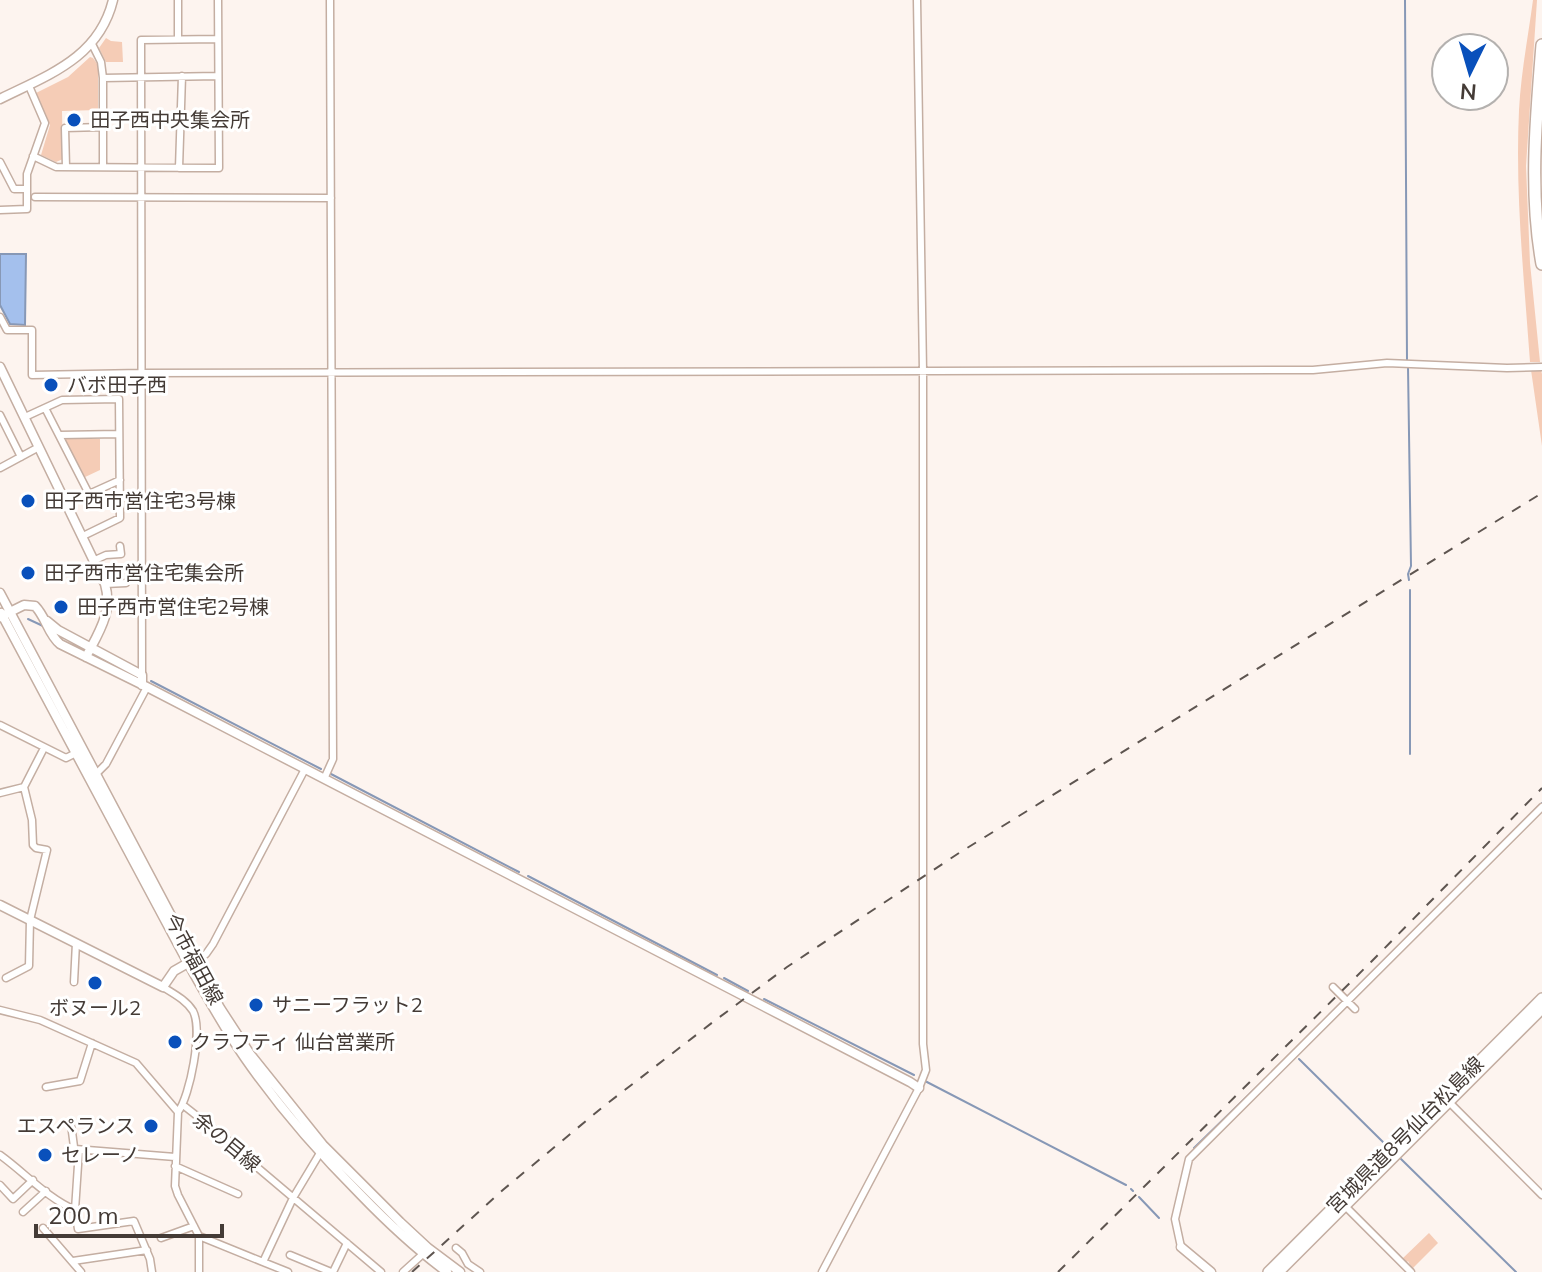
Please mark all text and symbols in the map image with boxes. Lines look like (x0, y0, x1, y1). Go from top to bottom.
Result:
north arrow (1430, 32, 1510, 112)
text: N (1459, 77, 1478, 107)
place label: 田子西中央集会所 (90, 107, 250, 132)
marker: 田子西中央集会所 (65, 111, 83, 129)
place label: バボ田子西 (67, 372, 167, 397)
marker: バボ田子西 (42, 376, 60, 394)
place label: 田子西市営住宅3号棟 (44, 488, 236, 513)
marker: 田子西市営住宅3号棟 (19, 492, 37, 510)
place label: 田子西市営住宅集会所 (44, 560, 244, 585)
marker: 田子西市営住宅集会所 (19, 564, 37, 582)
place label: 田子西市営住宅2号棟 (77, 594, 269, 619)
marker: 田子西市営住宅2号棟 (52, 598, 70, 616)
street label: 今市福田線 (160, 909, 229, 1009)
marker: ボヌール2 (86, 974, 104, 992)
place label: サニーフラット2 (272, 992, 423, 1017)
place label: ボヌール2 (49, 995, 141, 1020)
marker: サニーフラット2 (247, 996, 265, 1014)
place label: クラフティ 仙台営業所 (191, 1029, 395, 1054)
marker: クラフティ 仙台営業所 (166, 1033, 184, 1051)
street label: 宮城県道8号仙台松島線 (1321, 1051, 1488, 1218)
street label: 余の目線 (189, 1106, 266, 1177)
place label: エスペランス (17, 1113, 135, 1138)
marker: エスペランス (142, 1117, 160, 1135)
place label: セレーノ (61, 1142, 140, 1167)
marker: セレーノ (36, 1146, 54, 1164)
scale bar (36, 1188, 222, 1238)
text: 200 m (48, 1200, 119, 1230)

